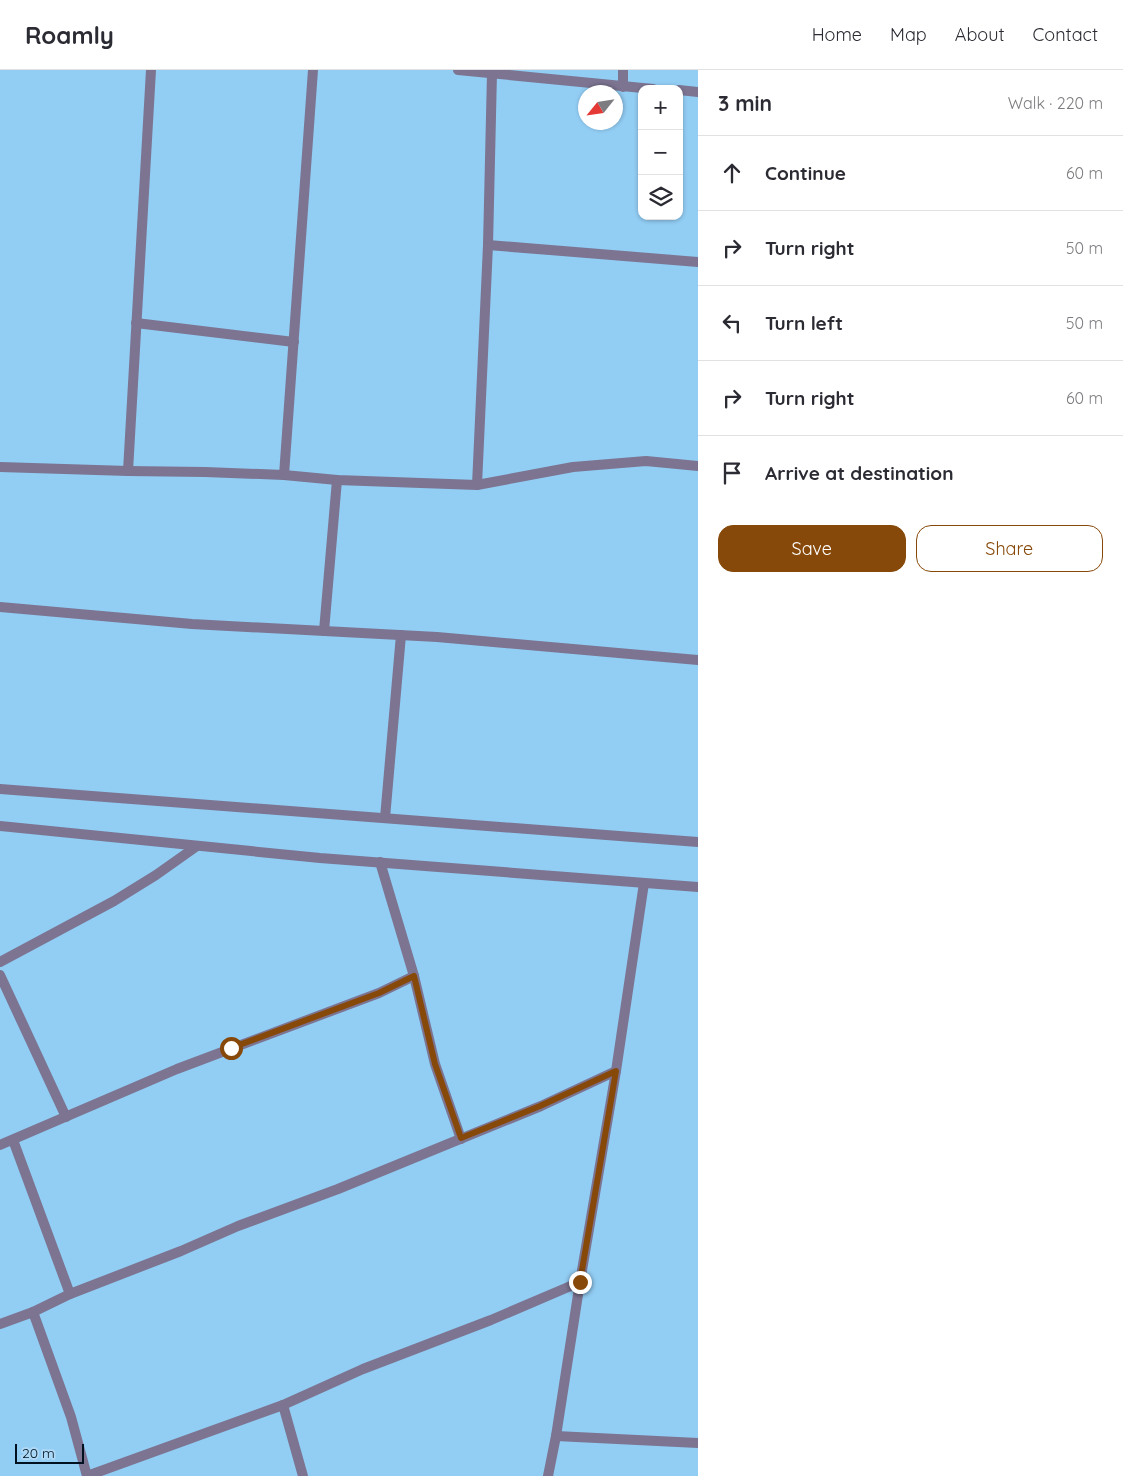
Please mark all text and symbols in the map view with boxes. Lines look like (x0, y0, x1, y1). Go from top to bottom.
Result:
text: Roamly (25, 20, 114, 50)
text: Home (812, 23, 862, 46)
text: Map (890, 23, 927, 46)
text: About (955, 23, 1005, 46)
text: Contact (1033, 23, 1098, 46)
north arrow (578, 85, 623, 130)
map controls (638, 85, 683, 220)
button: + (638, 85, 683, 130)
text: 3 min (718, 90, 772, 116)
text: Walk · 220 m (1008, 93, 1103, 113)
button: − (638, 130, 683, 175)
icon: ahead (718, 159, 746, 187)
text: Continue (765, 161, 846, 185)
text: 60 m (1066, 163, 1103, 183)
button: layers (638, 175, 683, 220)
icon: right (718, 234, 746, 262)
text: Turn right (765, 236, 854, 260)
text: 50 m (1066, 238, 1103, 258)
icon: left (718, 309, 746, 337)
text: Turn left (765, 311, 843, 335)
text: 50 m (1066, 313, 1103, 333)
icon: right (718, 384, 746, 412)
text: Turn right (765, 386, 854, 410)
text: 60 m (1066, 388, 1103, 408)
icon: arrive (718, 459, 746, 487)
text: Arrive at destination (765, 461, 954, 485)
button: Save (718, 525, 906, 572)
button: Share (916, 525, 1103, 572)
route start (220, 1037, 243, 1060)
route end (569, 1271, 592, 1294)
scale bar (15, 1441, 84, 1464)
text: 20 m (22, 1444, 55, 1462)

